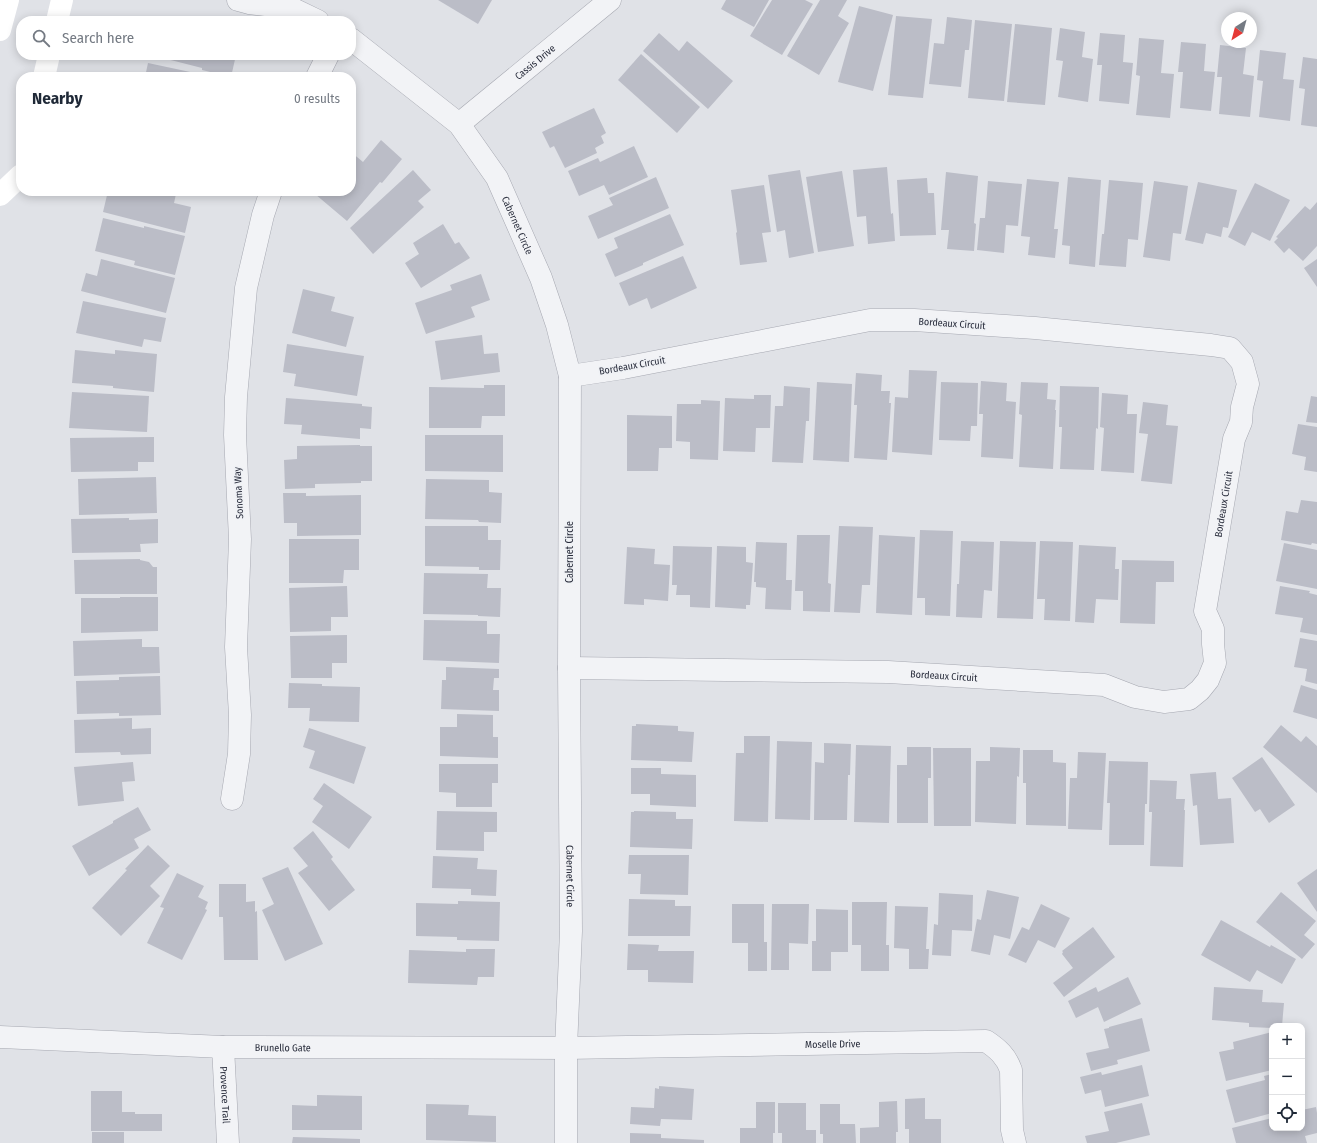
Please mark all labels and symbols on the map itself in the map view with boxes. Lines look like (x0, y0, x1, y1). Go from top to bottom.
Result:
north arrow (1221, 12, 1257, 48)
street label: Cassis Drive (513, 42, 558, 83)
street label: Cabernet Circle (499, 195, 535, 257)
street label: Bordeaux Circuit (918, 316, 987, 332)
street label: Bordeaux Circuit (598, 354, 667, 378)
street label: Sonoma Way (232, 466, 246, 519)
street label: Bordeaux Circuit (1213, 469, 1236, 538)
street label: Cabernet Circle (564, 521, 576, 583)
street label: Bordeaux Circuit (910, 668, 978, 684)
street label: Cabernet Circle (563, 845, 576, 907)
street label: Moselle Drive (805, 1038, 861, 1051)
street label: Brunello Gate (255, 1042, 311, 1054)
street label: Provence Trail (217, 1066, 232, 1124)

